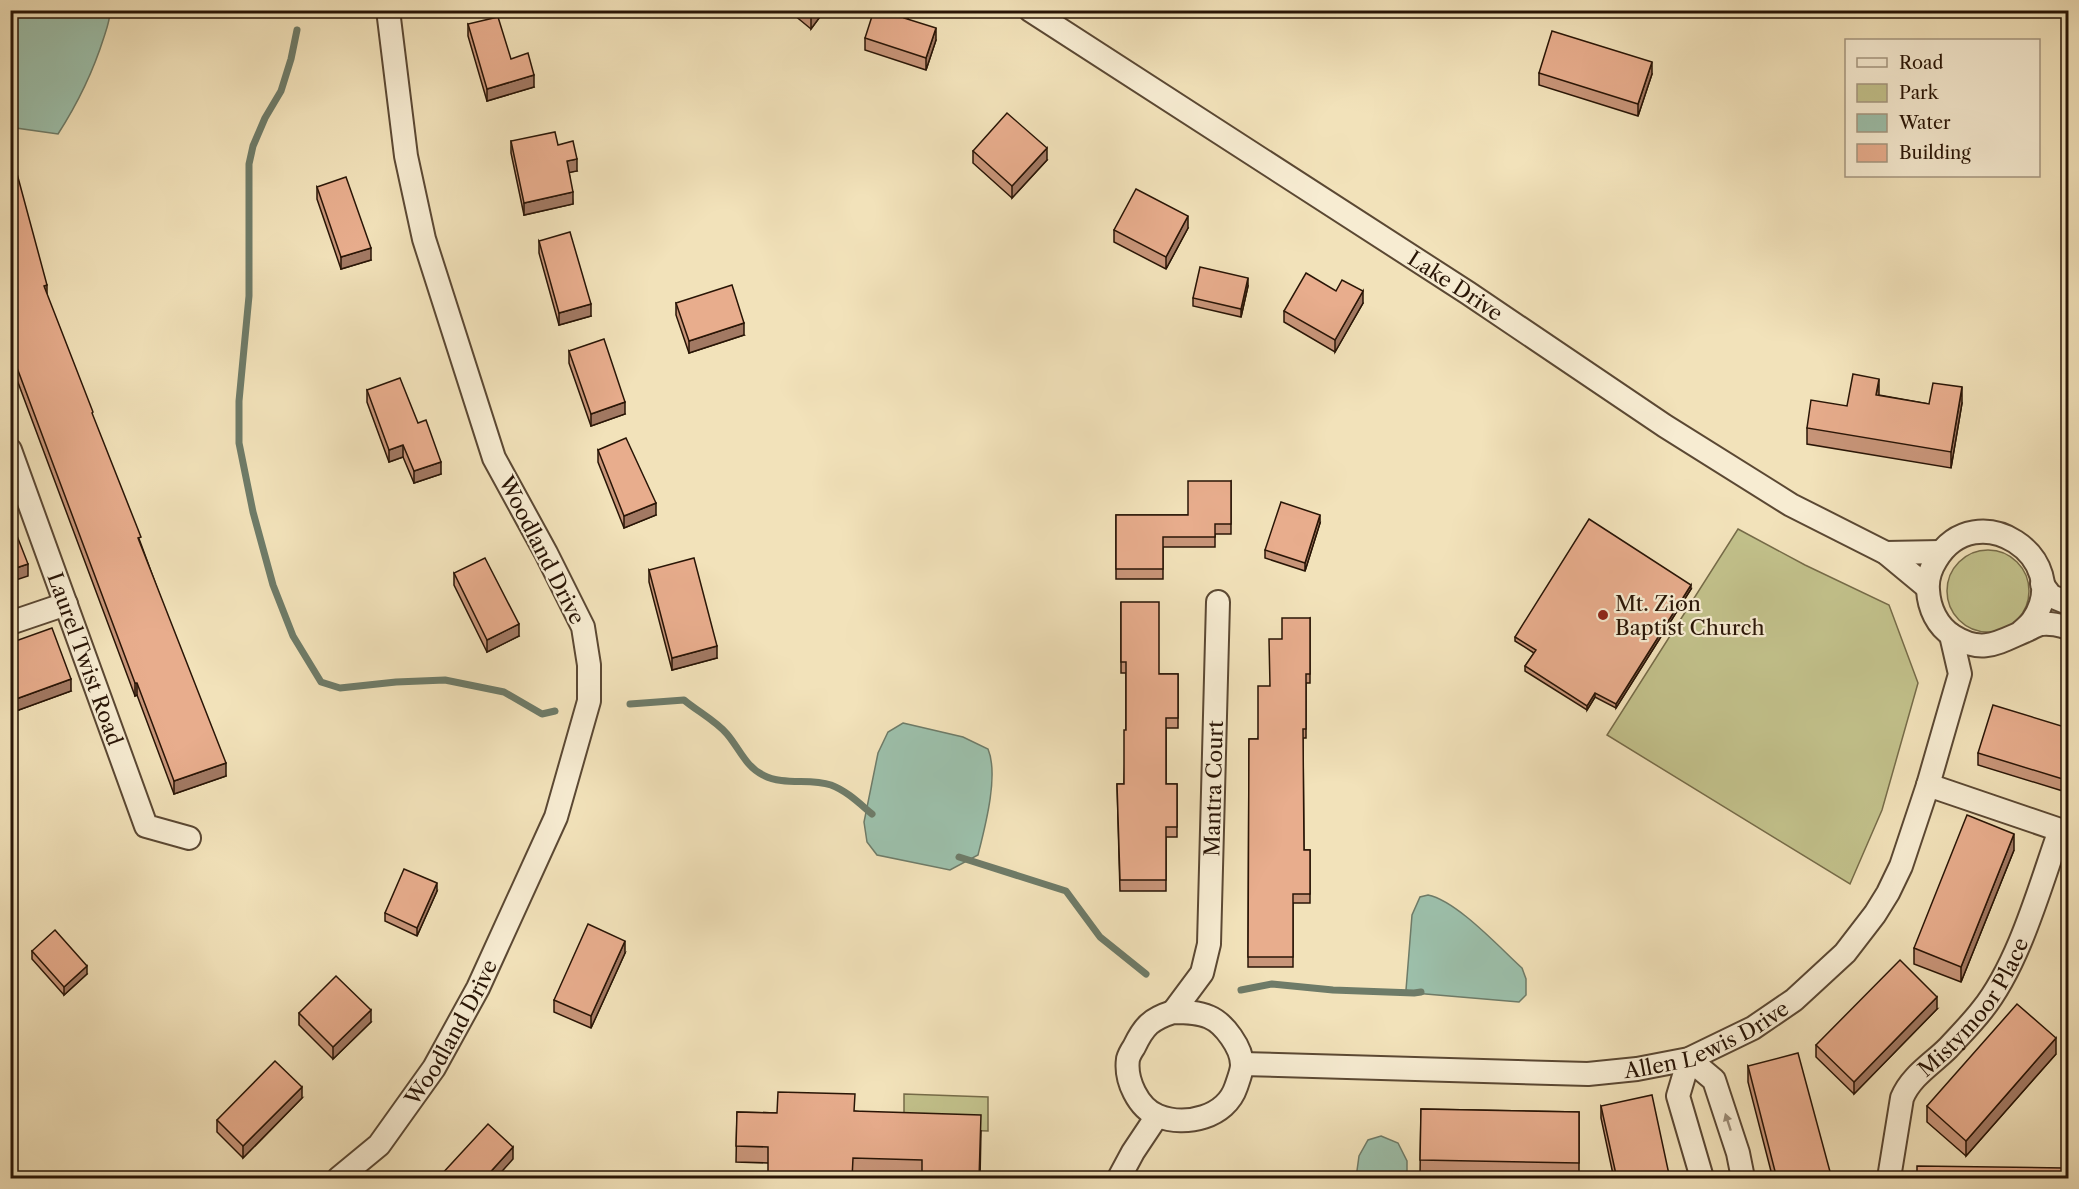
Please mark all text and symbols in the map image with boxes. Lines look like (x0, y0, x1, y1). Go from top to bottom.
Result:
legend (1845, 39, 2040, 177)
text: Road (1899, 52, 1944, 74)
text: Park (1899, 82, 1940, 104)
text: Water (1898, 112, 1951, 134)
text: Building (1899, 142, 1971, 164)
street label: Lake Drive (1404, 245, 1508, 326)
street label: Woodland Drive (493, 471, 590, 628)
street label: Laurel Twist Road (43, 569, 128, 749)
place label: Mt. Zion Baptist Church (1615, 591, 1765, 640)
marker: Mt. Zion Baptist Church (1596, 608, 1610, 622)
street label: Mantra Court (1199, 720, 1227, 857)
street label: Mistymoor Place (1913, 934, 2033, 1081)
street label: Woodland Drive (399, 956, 502, 1110)
street label: Allen Lewis Drive (1622, 995, 1793, 1083)
one-way arrow (1723, 1113, 1732, 1131)

